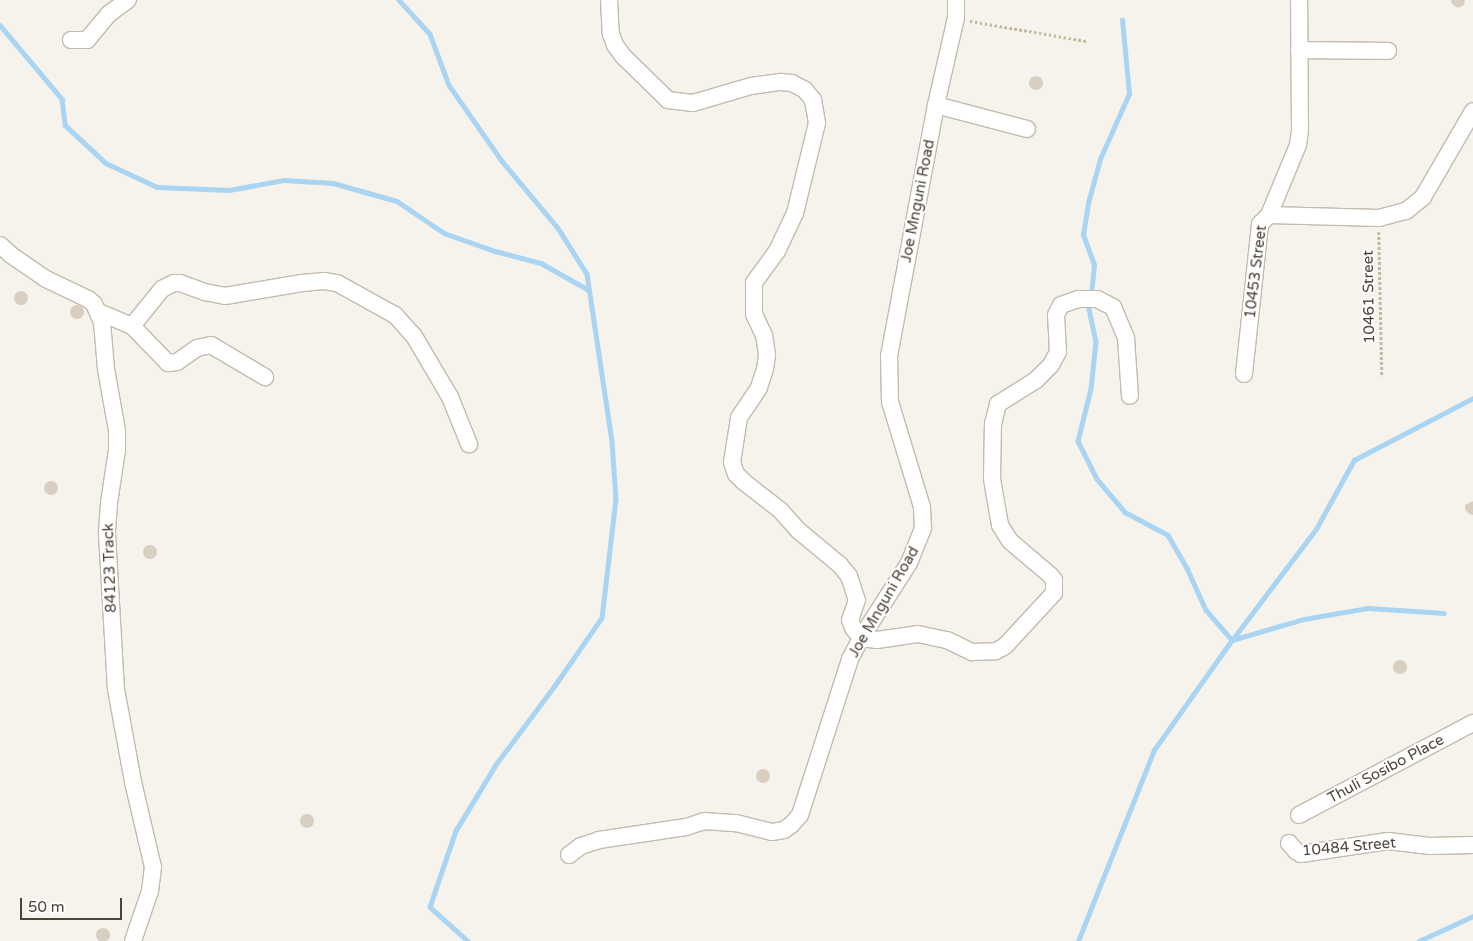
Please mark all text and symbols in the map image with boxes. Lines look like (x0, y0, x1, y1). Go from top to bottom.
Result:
street label: Joe Mnguni Road (897, 138, 939, 264)
street label: 10453 Street (1241, 224, 1271, 320)
street label: 10461 Street (1359, 250, 1379, 344)
street label: 84123 Track (99, 523, 121, 613)
street label: Joe Mnguni Road (845, 543, 923, 661)
street label: Thuli Sosibo Place (1325, 731, 1447, 807)
street label: 10484 Street (1301, 834, 1397, 860)
scale bar (22, 888, 125, 920)
text: 50 m (28, 898, 65, 916)

